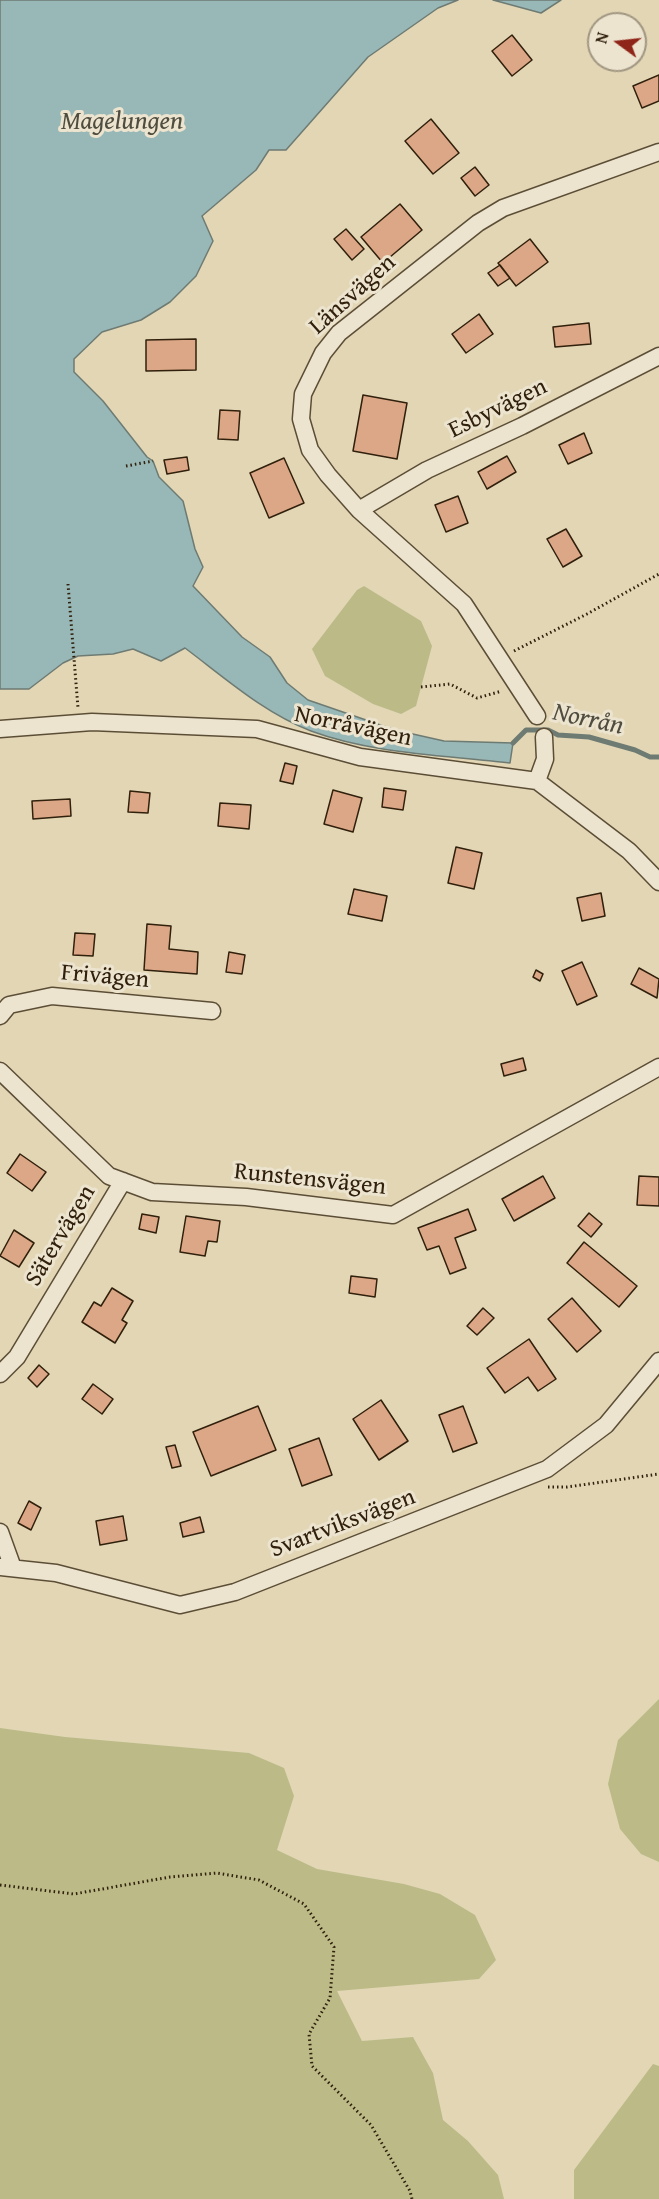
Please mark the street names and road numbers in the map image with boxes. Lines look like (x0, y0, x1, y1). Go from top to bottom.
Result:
street label: Länsvägen (304, 249, 402, 341)
street label: Esbyvägen (444, 373, 552, 445)
street label: Norråvägen (292, 701, 414, 753)
street label: Frivägen (60, 959, 150, 995)
street label: Runstensvägen (233, 1158, 387, 1202)
street label: Sätervägen (20, 1180, 102, 1292)
street label: Svartviksvägen (266, 1483, 420, 1565)

